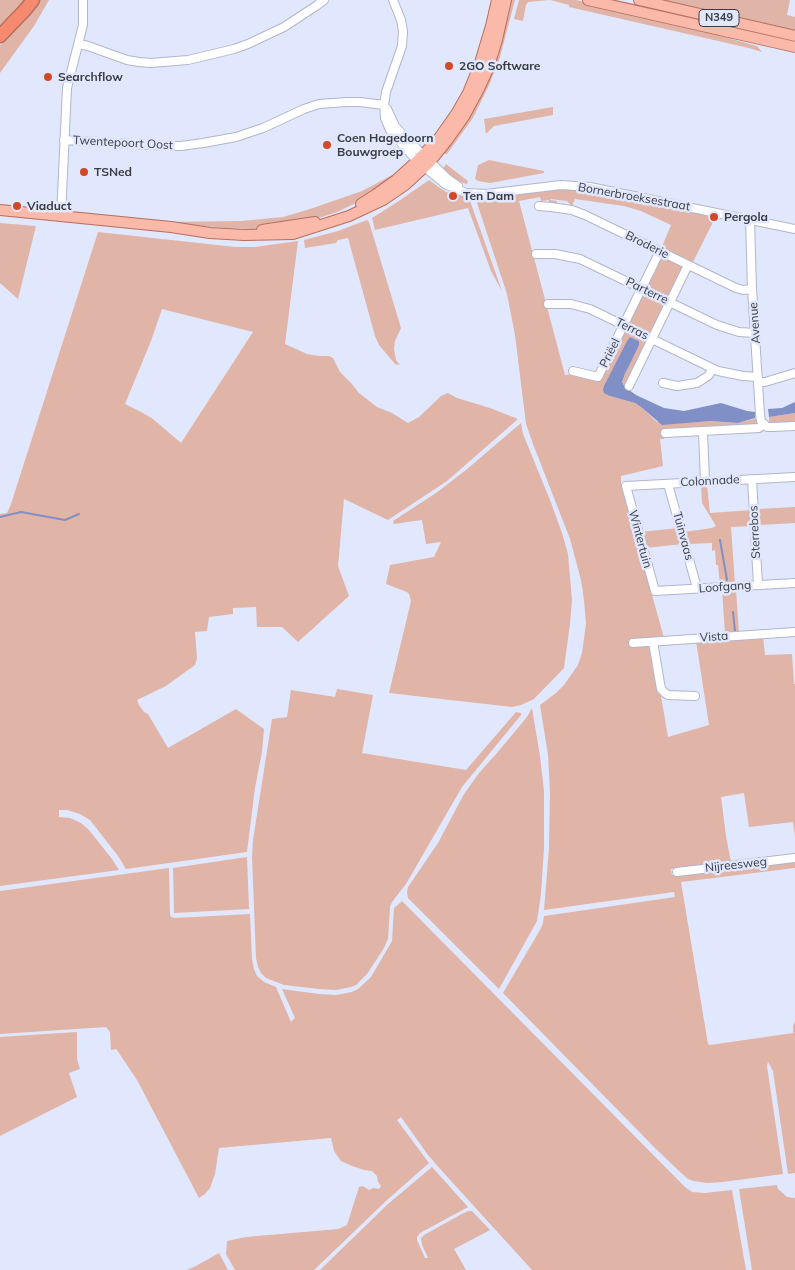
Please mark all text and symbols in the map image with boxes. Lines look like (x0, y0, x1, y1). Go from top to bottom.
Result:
road number: N349 (699, 10, 739, 27)
place label: 2GO Software (459, 59, 540, 73)
marker: 2GO Software (443, 60, 455, 72)
place label: Searchflow (58, 70, 123, 84)
marker: Searchflow (42, 71, 54, 83)
place label: Coen Hagedoorn Bouwgroep (337, 131, 433, 159)
street label: Twentepoort Oost (73, 133, 173, 153)
marker: Coen Hagedoorn Bouwgroep (321, 139, 333, 151)
place label: TSNed (94, 165, 132, 179)
marker: TSNed (78, 166, 90, 178)
street label: Bornerbroeksestraat (577, 180, 691, 214)
place label: Ten Dam (463, 189, 514, 203)
marker: Ten Dam (447, 190, 459, 202)
place label: Viaduct (27, 199, 71, 213)
marker: Viaduct (11, 200, 23, 212)
place label: Pergola (724, 210, 768, 224)
marker: Pergola (708, 211, 720, 223)
street label: Broderie (623, 228, 671, 262)
street label: Parterre (624, 275, 670, 307)
street label: Avenue (746, 302, 764, 344)
street label: Terras (613, 315, 651, 343)
street label: Priëel (597, 336, 623, 370)
street label: Colonnade (680, 472, 740, 490)
street label: Sterrebos (746, 505, 764, 559)
street label: Wintertuin (625, 508, 655, 570)
street label: Tuinvaas (670, 510, 696, 562)
street label: Loofgang (698, 578, 752, 596)
street label: Vista (699, 629, 729, 645)
street label: Nijreesweg (704, 855, 768, 875)

